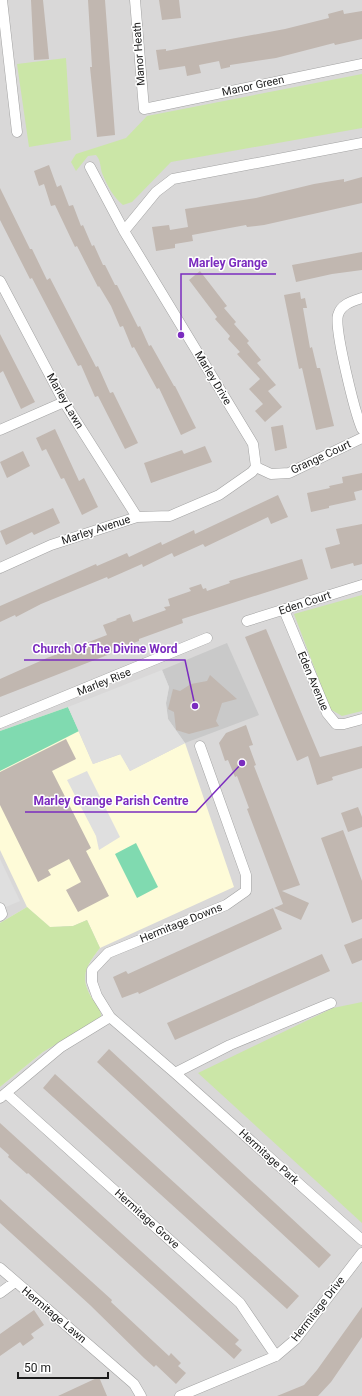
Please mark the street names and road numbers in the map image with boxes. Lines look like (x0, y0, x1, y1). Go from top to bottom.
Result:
street label: Manor Heath (130, 22, 148, 86)
street label: Manor Green (221, 73, 285, 99)
street label: Marley Drive (192, 349, 234, 407)
street label: Marley Lawn (44, 371, 86, 431)
street label: Grange Court (289, 437, 354, 477)
street label: Marley Avenue (60, 513, 132, 547)
street label: Eden Court (277, 588, 333, 618)
street label: Eden Avenue (295, 649, 331, 713)
street label: Marley Rise (75, 665, 133, 699)
street label: Hermitage Downs (138, 900, 224, 945)
street label: Hermitage Park (236, 1127, 302, 1188)
street label: Hermitage Grove (112, 1187, 182, 1252)
street label: Hermitage Drive (289, 1274, 347, 1344)
street label: Hermitage Lawn (19, 1284, 89, 1346)

